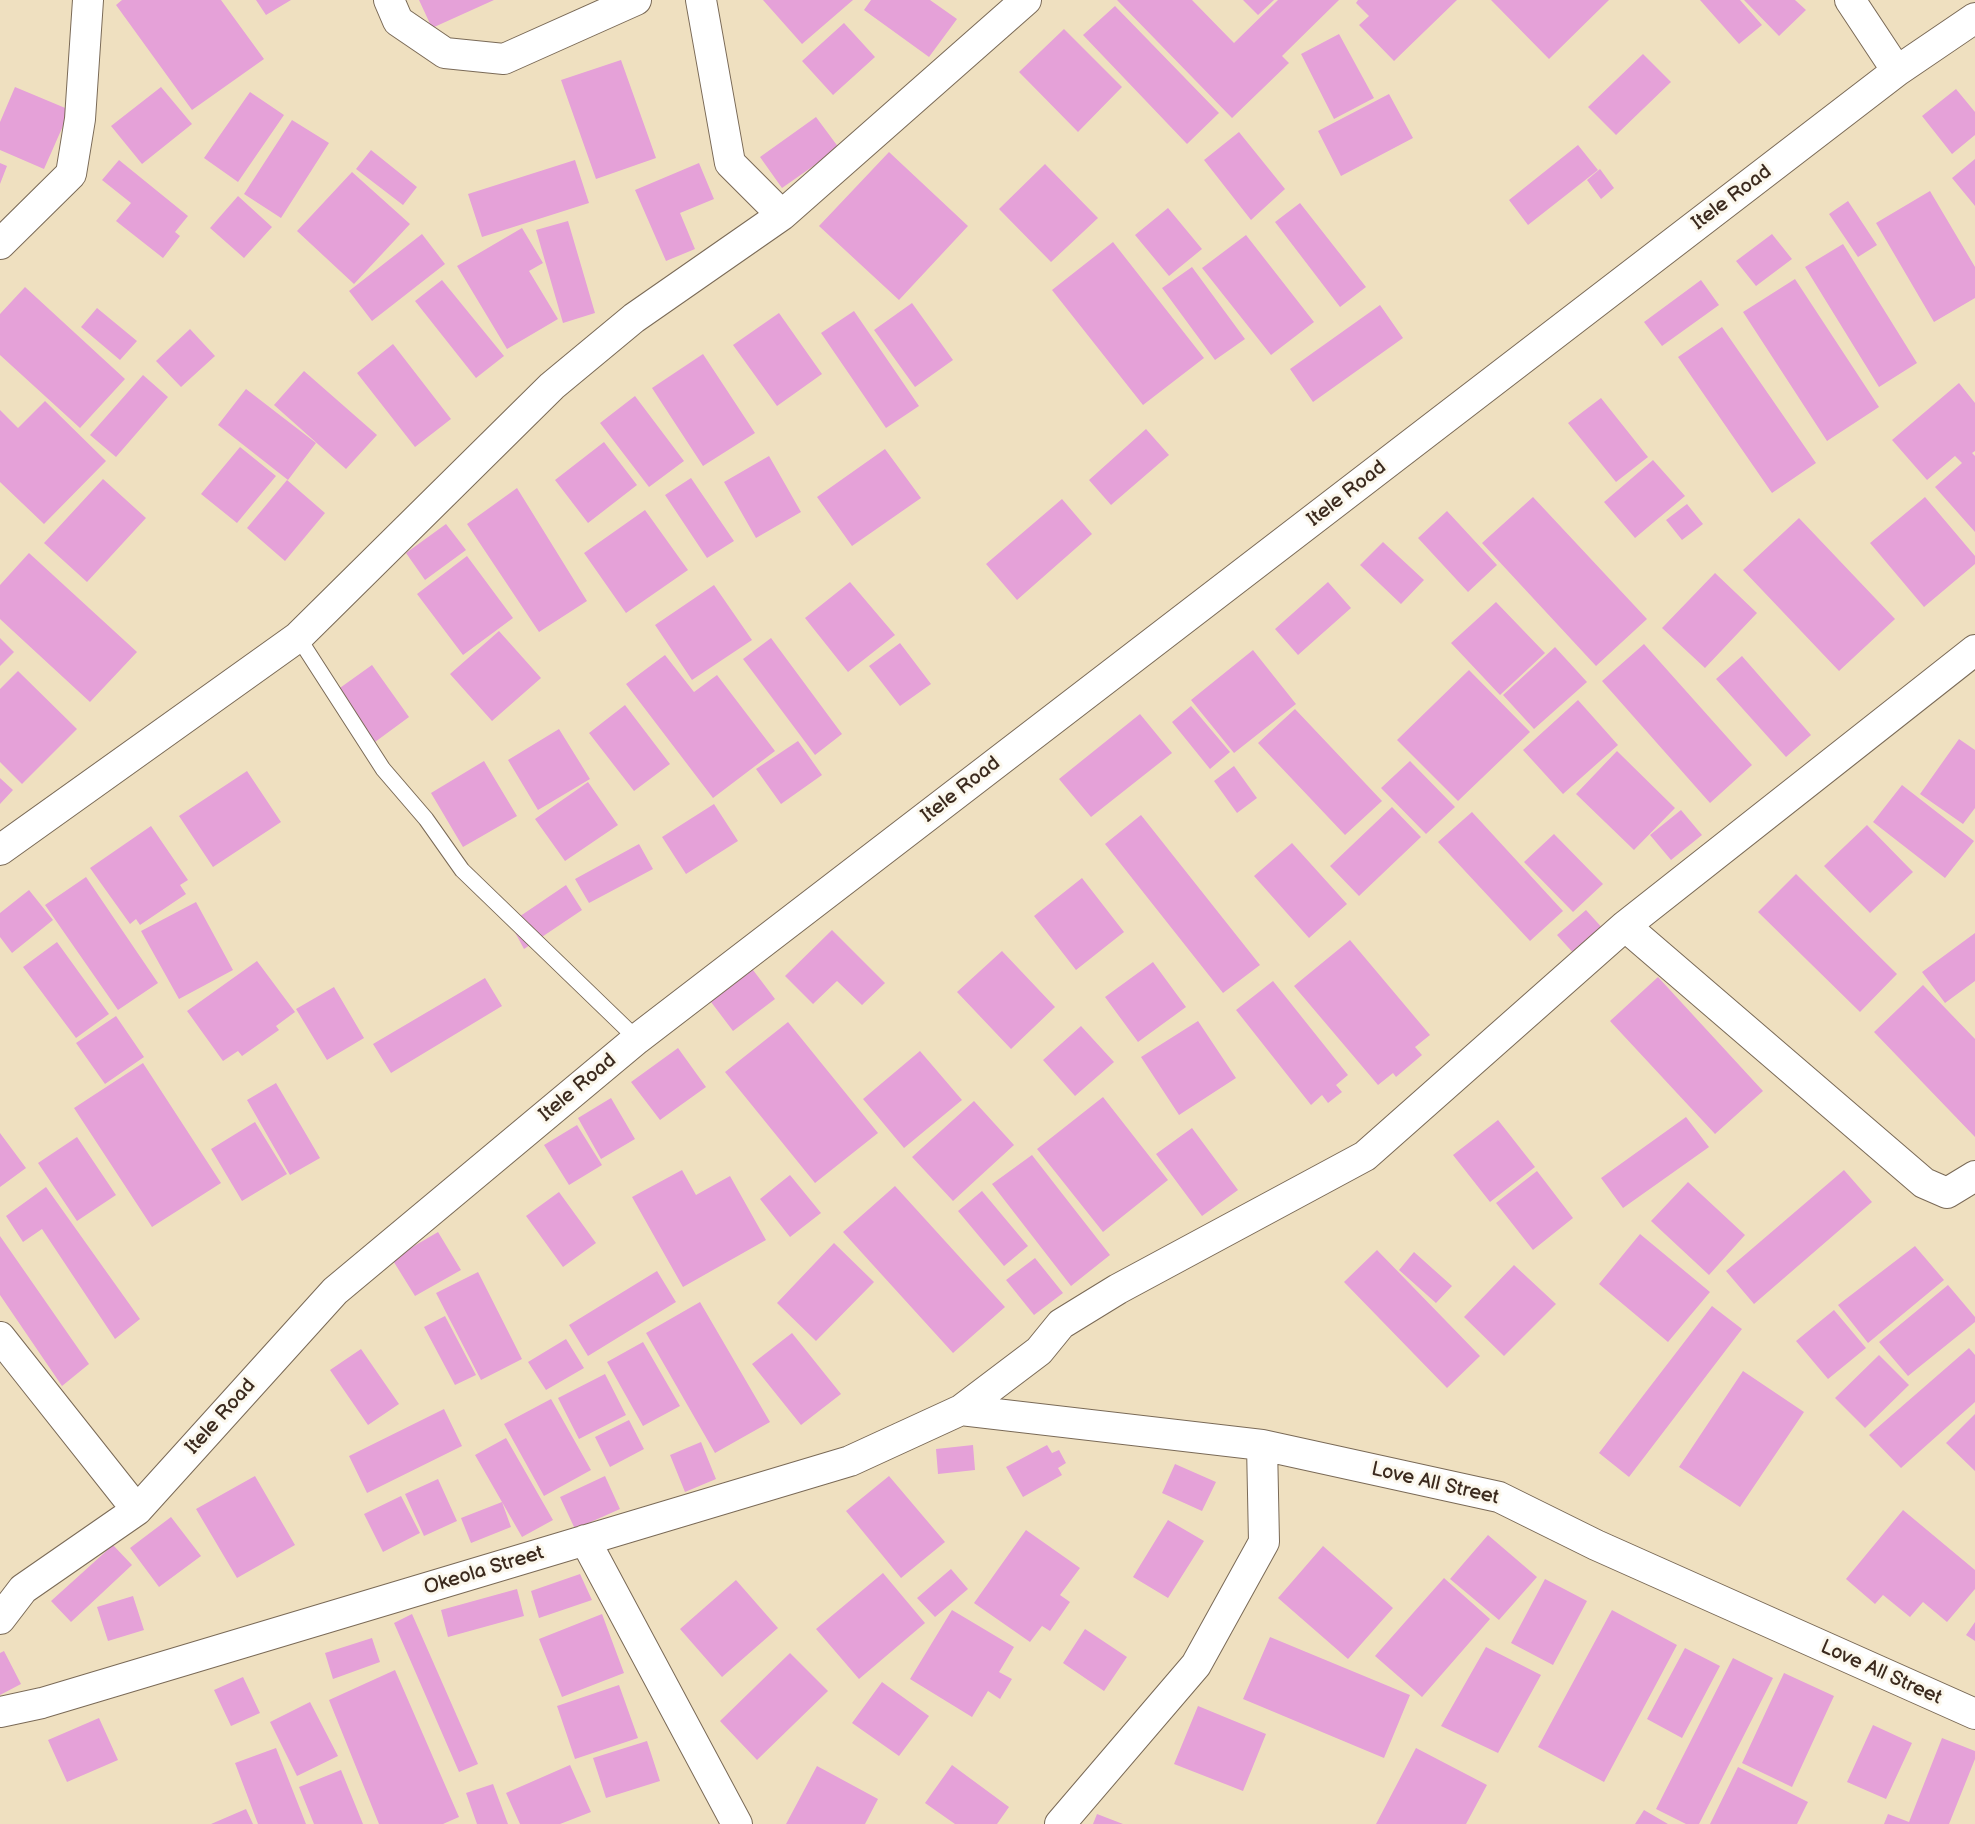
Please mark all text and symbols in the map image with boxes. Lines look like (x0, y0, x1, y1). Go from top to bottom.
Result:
street label: Itele Road (1687, 160, 1777, 236)
street label: Itele Road (1303, 456, 1391, 532)
street label: Itele Road (917, 752, 1005, 828)
street label: Itele Road (534, 1049, 622, 1127)
street label: Itele Road (181, 1374, 261, 1460)
street label: Love All Street (1369, 1458, 1501, 1510)
street label: Okeola Street (421, 1541, 547, 1601)
street label: Love All Street (1817, 1636, 1945, 1710)

